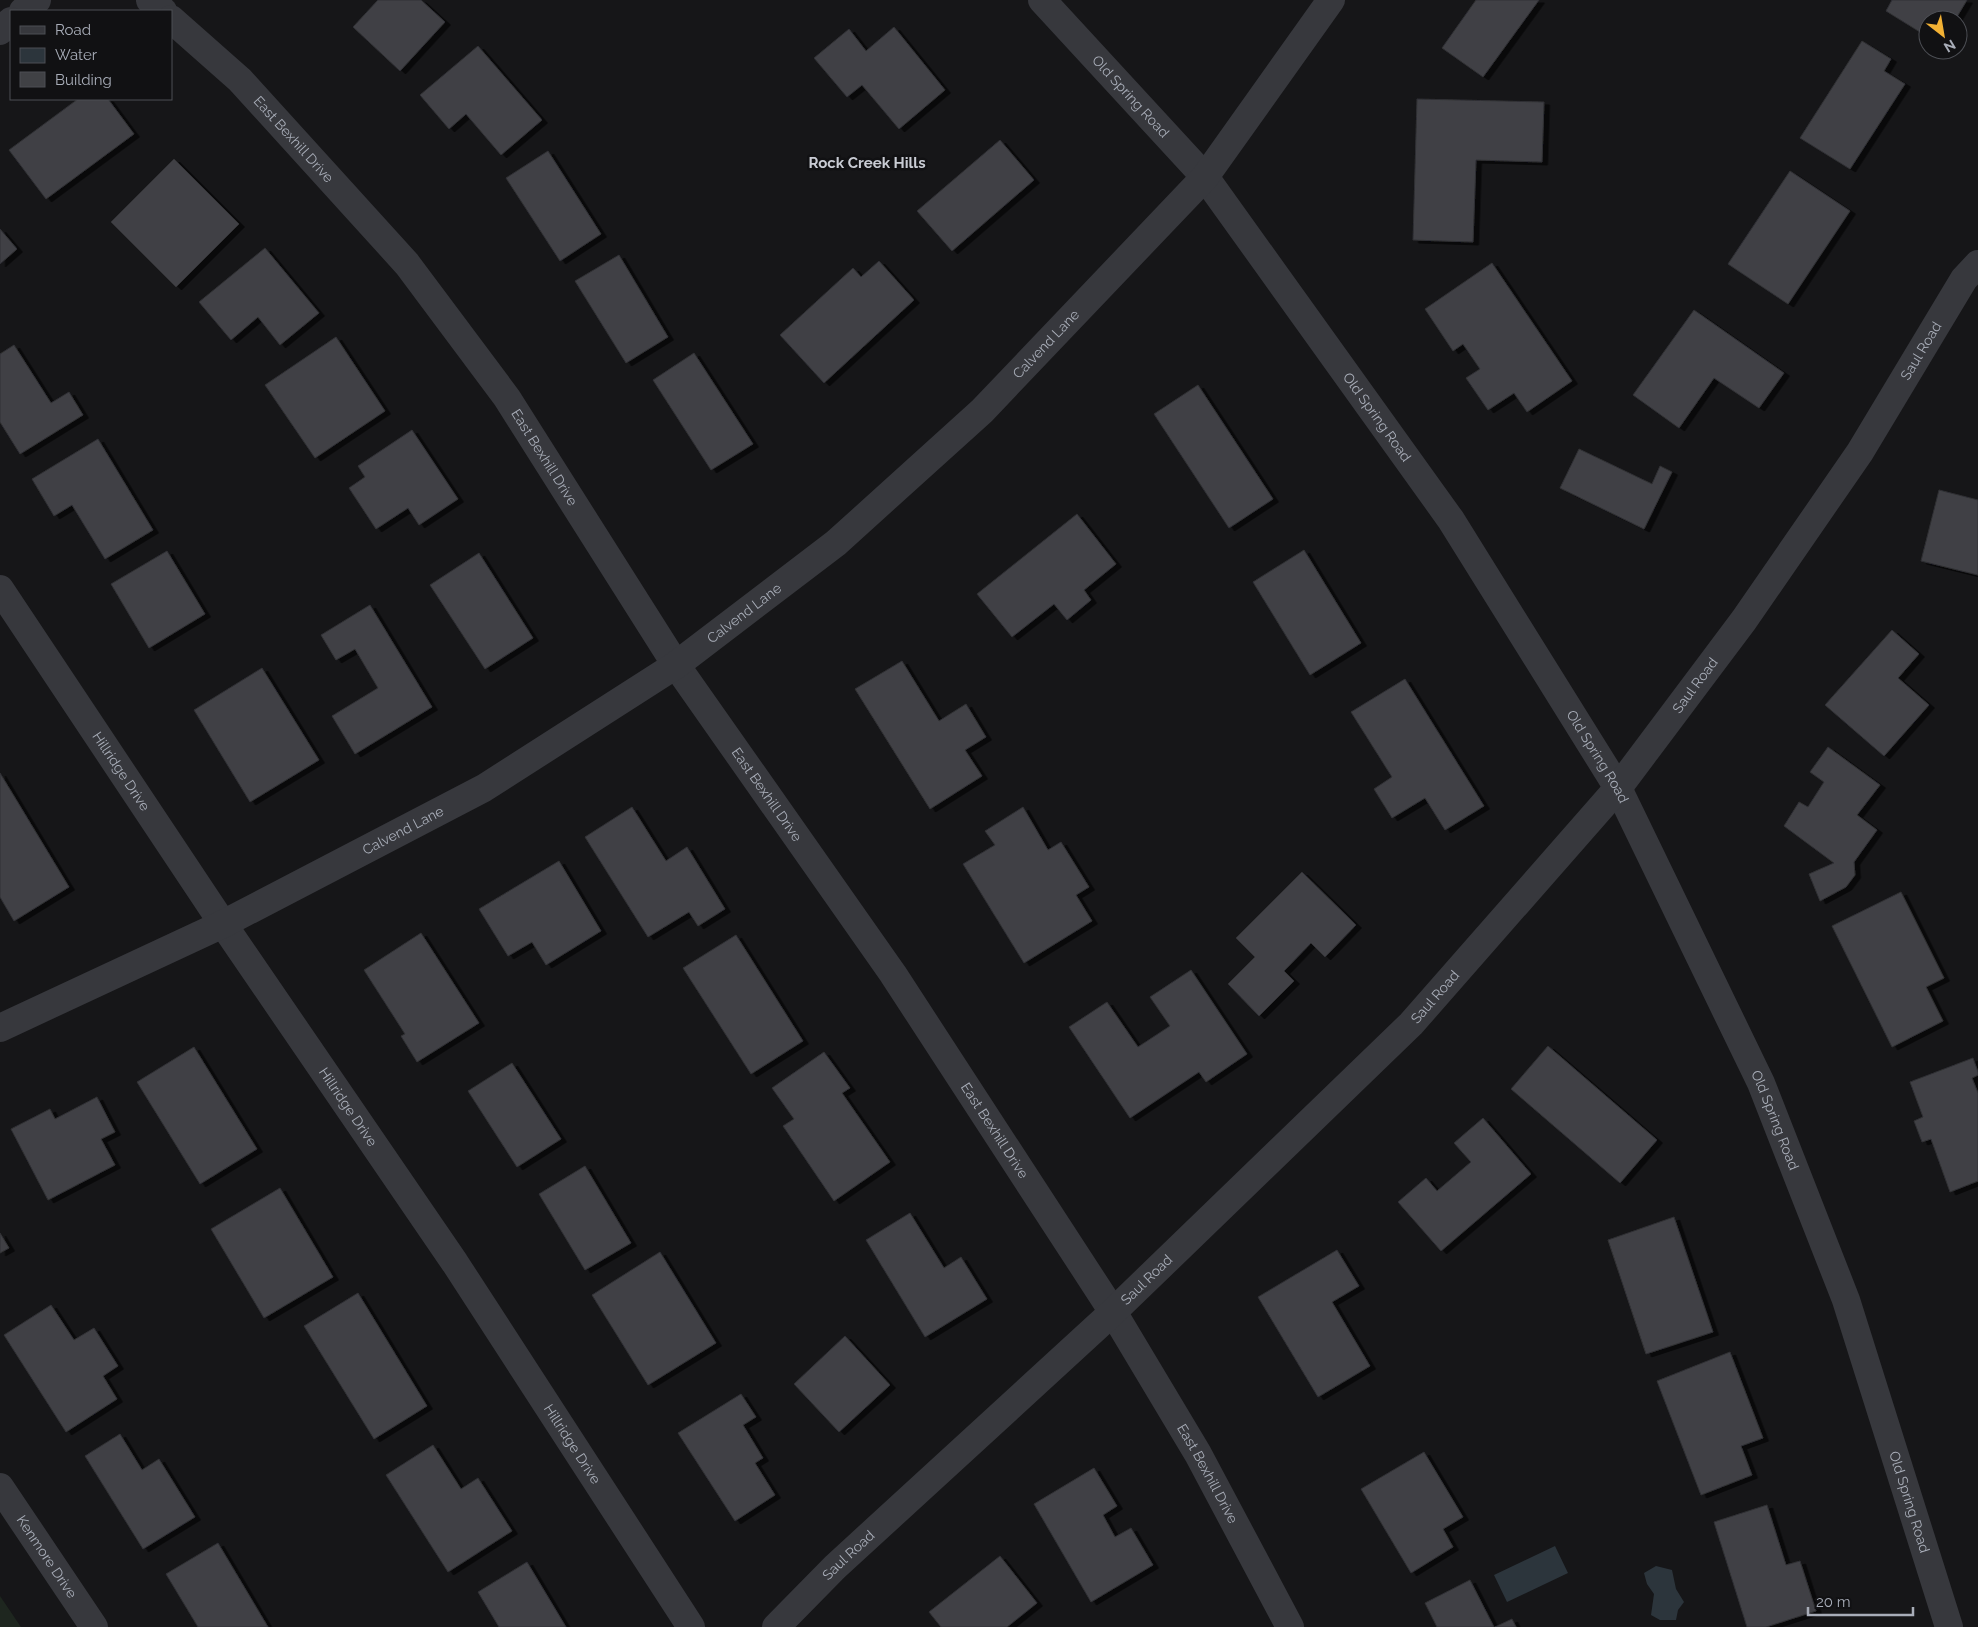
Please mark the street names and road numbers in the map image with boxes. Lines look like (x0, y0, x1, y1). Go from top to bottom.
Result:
street label: Old Spring Road (1089, 52, 1172, 141)
street label: East Bexhill Drive (250, 93, 337, 186)
street label: Calvend Lane (1009, 306, 1082, 382)
street label: Saul Road (1897, 319, 1944, 383)
street label: Old Spring Road (1340, 369, 1414, 465)
street label: East Bexhill Drive (508, 406, 581, 508)
street label: Calvend Lane (704, 580, 784, 646)
street label: Saul Road (1669, 655, 1721, 716)
street label: Old Spring Road (1563, 707, 1632, 805)
street label: Hillridge Drive (89, 729, 153, 814)
street label: East Bexhill Drive (728, 744, 805, 844)
street label: Calvend Lane (360, 803, 446, 858)
street label: Saul Road (1407, 967, 1462, 1027)
street label: Hillridge Drive (316, 1065, 381, 1149)
street label: Old Spring Road (1748, 1068, 1802, 1172)
street label: East Bexhill Drive (958, 1080, 1032, 1181)
street label: Saul Road (1118, 1251, 1175, 1308)
street label: Hillridge Drive (541, 1401, 604, 1487)
street label: East Bexhill Drive (1174, 1421, 1241, 1526)
street label: Old Spring Road (1886, 1449, 1933, 1555)
street label: Kenmore Drive (13, 1512, 80, 1601)
street label: Saul Road (819, 1527, 878, 1583)

